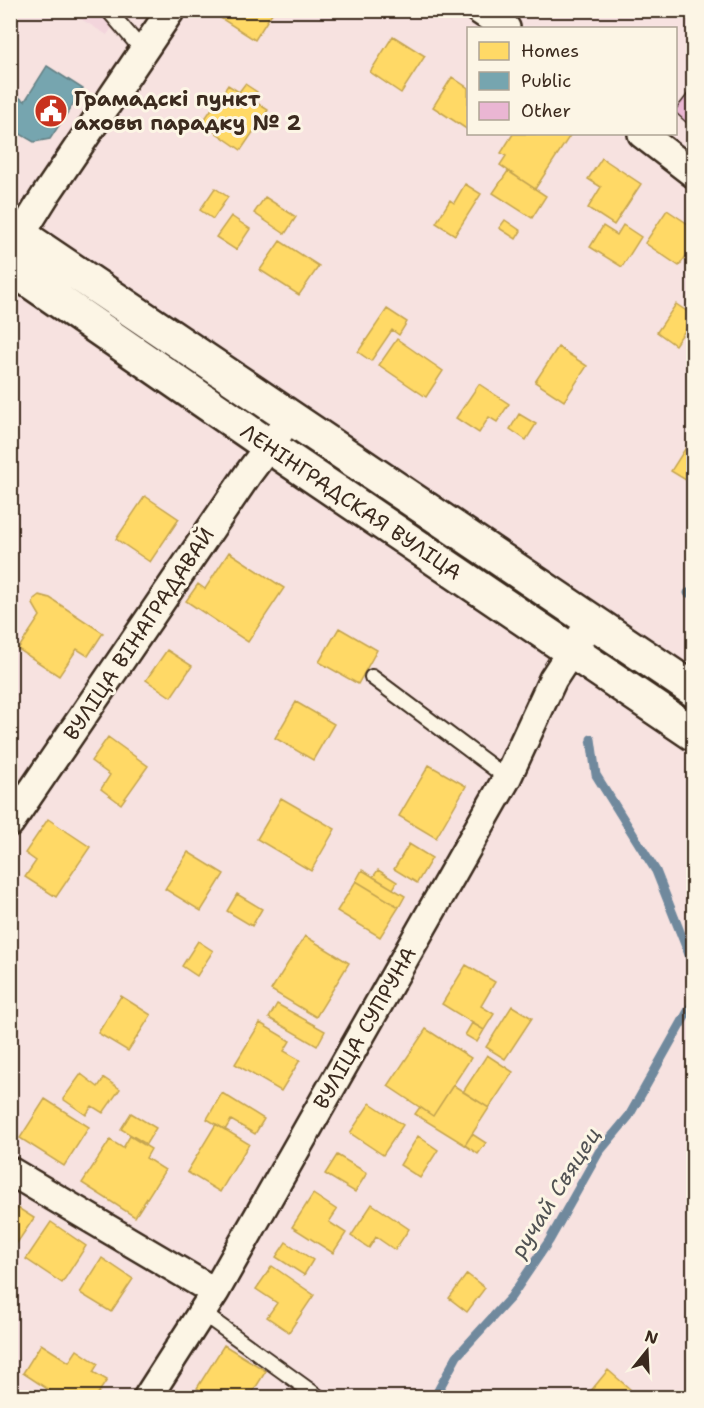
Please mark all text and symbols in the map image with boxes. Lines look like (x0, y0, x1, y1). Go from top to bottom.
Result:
legend (467, 27, 677, 135)
text: Homes (521, 39, 579, 63)
text: Public (521, 69, 571, 93)
place label: Грамадскі пункт аховы парадку № 2 (74, 85, 301, 137)
public building icon: Грамадскі пункт аховы парадку № 2 (33, 93, 69, 129)
text: Other (521, 99, 571, 123)
street label: ЛЕНІНГРАДСКАЯ ВУЛІЦА (235, 417, 467, 587)
street label: ВУЛІЦА ВІНАГРАДАВАЙ (57, 522, 221, 746)
street label: ВУЛІЦА СУПРУНА (307, 942, 423, 1114)
water label: ручай Свяцец (503, 1122, 607, 1264)
north arrow (617, 1321, 677, 1381)
text: N (642, 1325, 661, 1349)

